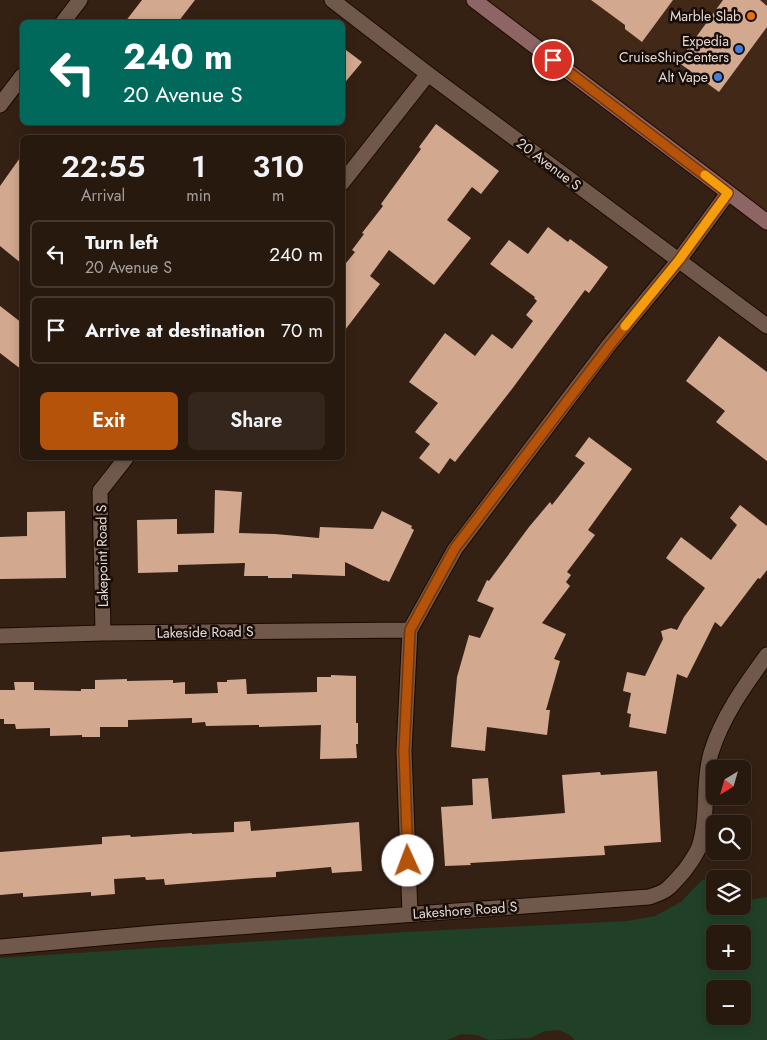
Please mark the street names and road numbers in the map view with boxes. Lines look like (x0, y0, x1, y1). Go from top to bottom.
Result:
street label: 20 Avenue S (513, 133, 586, 195)
street label: Lakepoint Road S (91, 504, 113, 607)
street label: Lakeside Road S (156, 621, 254, 643)
street label: Lakeshore Road S (412, 896, 518, 924)

